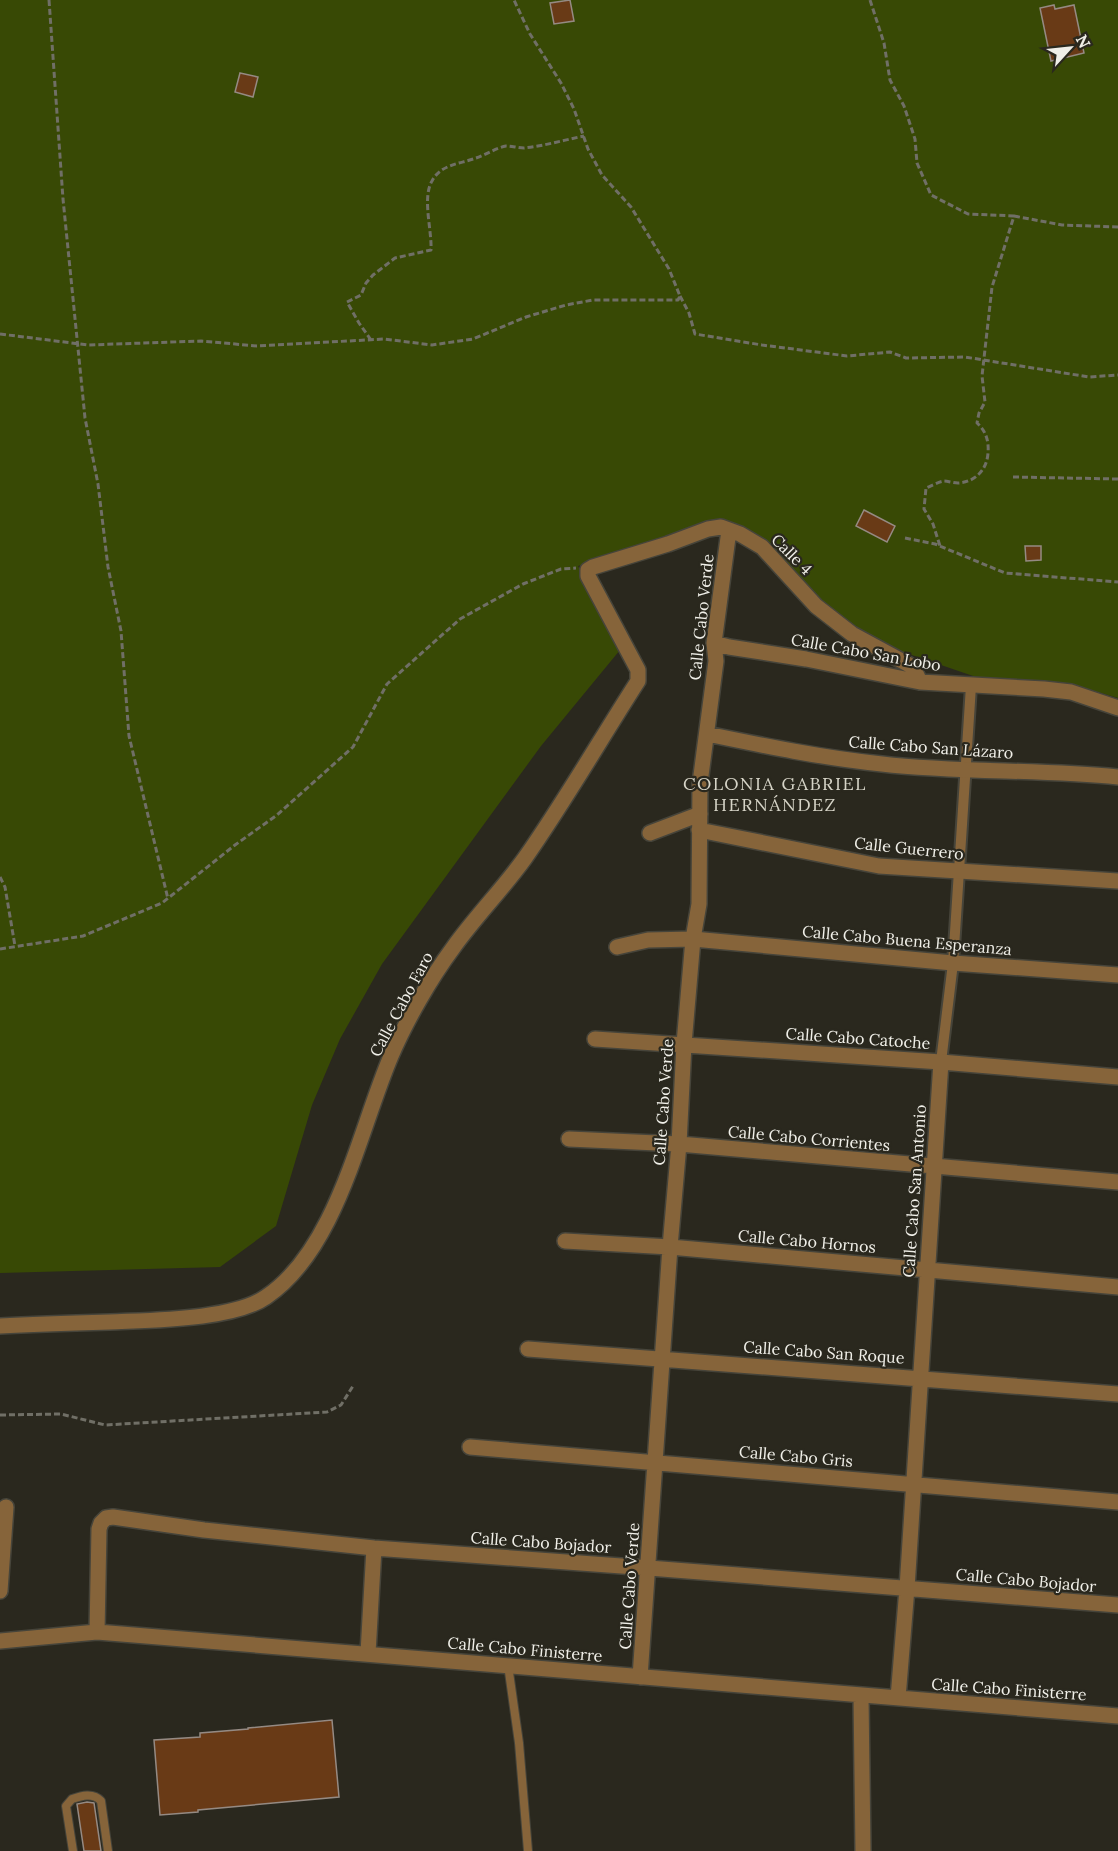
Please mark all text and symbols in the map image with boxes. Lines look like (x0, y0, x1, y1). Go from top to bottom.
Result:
north arrow (1040, 18, 1100, 78)
text: N (1072, 31, 1095, 51)
street label: Calle 4 (767, 529, 817, 579)
street label: Calle Cabo Verde (684, 553, 718, 681)
street label: Calle Cabo San Lobo (789, 629, 943, 675)
street label: Calle Cabo San Lázaro (848, 731, 1014, 763)
district label: COLONIA GABRIEL HERNÁNDEZ (683, 772, 867, 816)
street label: Calle Guerrero (853, 832, 965, 864)
street label: Calle Cabo Buena Esperanza (801, 921, 1013, 959)
street label: Calle Cabo Faro (365, 948, 437, 1060)
street label: Calle Cabo Catoche (785, 1023, 931, 1053)
street label: Calle Cabo Verde (649, 1038, 677, 1166)
street label: Calle Cabo San Antonio (898, 1104, 930, 1278)
street label: Calle Cabo Corrientes (727, 1121, 891, 1155)
street label: Calle Cabo Hornos (737, 1225, 877, 1257)
street label: Calle Cabo San Roque (743, 1336, 905, 1368)
street label: Calle Cabo Gris (738, 1441, 854, 1471)
street label: Calle Cabo Verde (615, 1522, 643, 1650)
street label: Calle Cabo Bojador (470, 1527, 612, 1557)
street label: Calle Cabo Bojador (955, 1564, 1097, 1596)
street label: Calle Cabo Finisterre (447, 1632, 604, 1666)
street label: Calle Cabo Finisterre (931, 1674, 1088, 1704)

